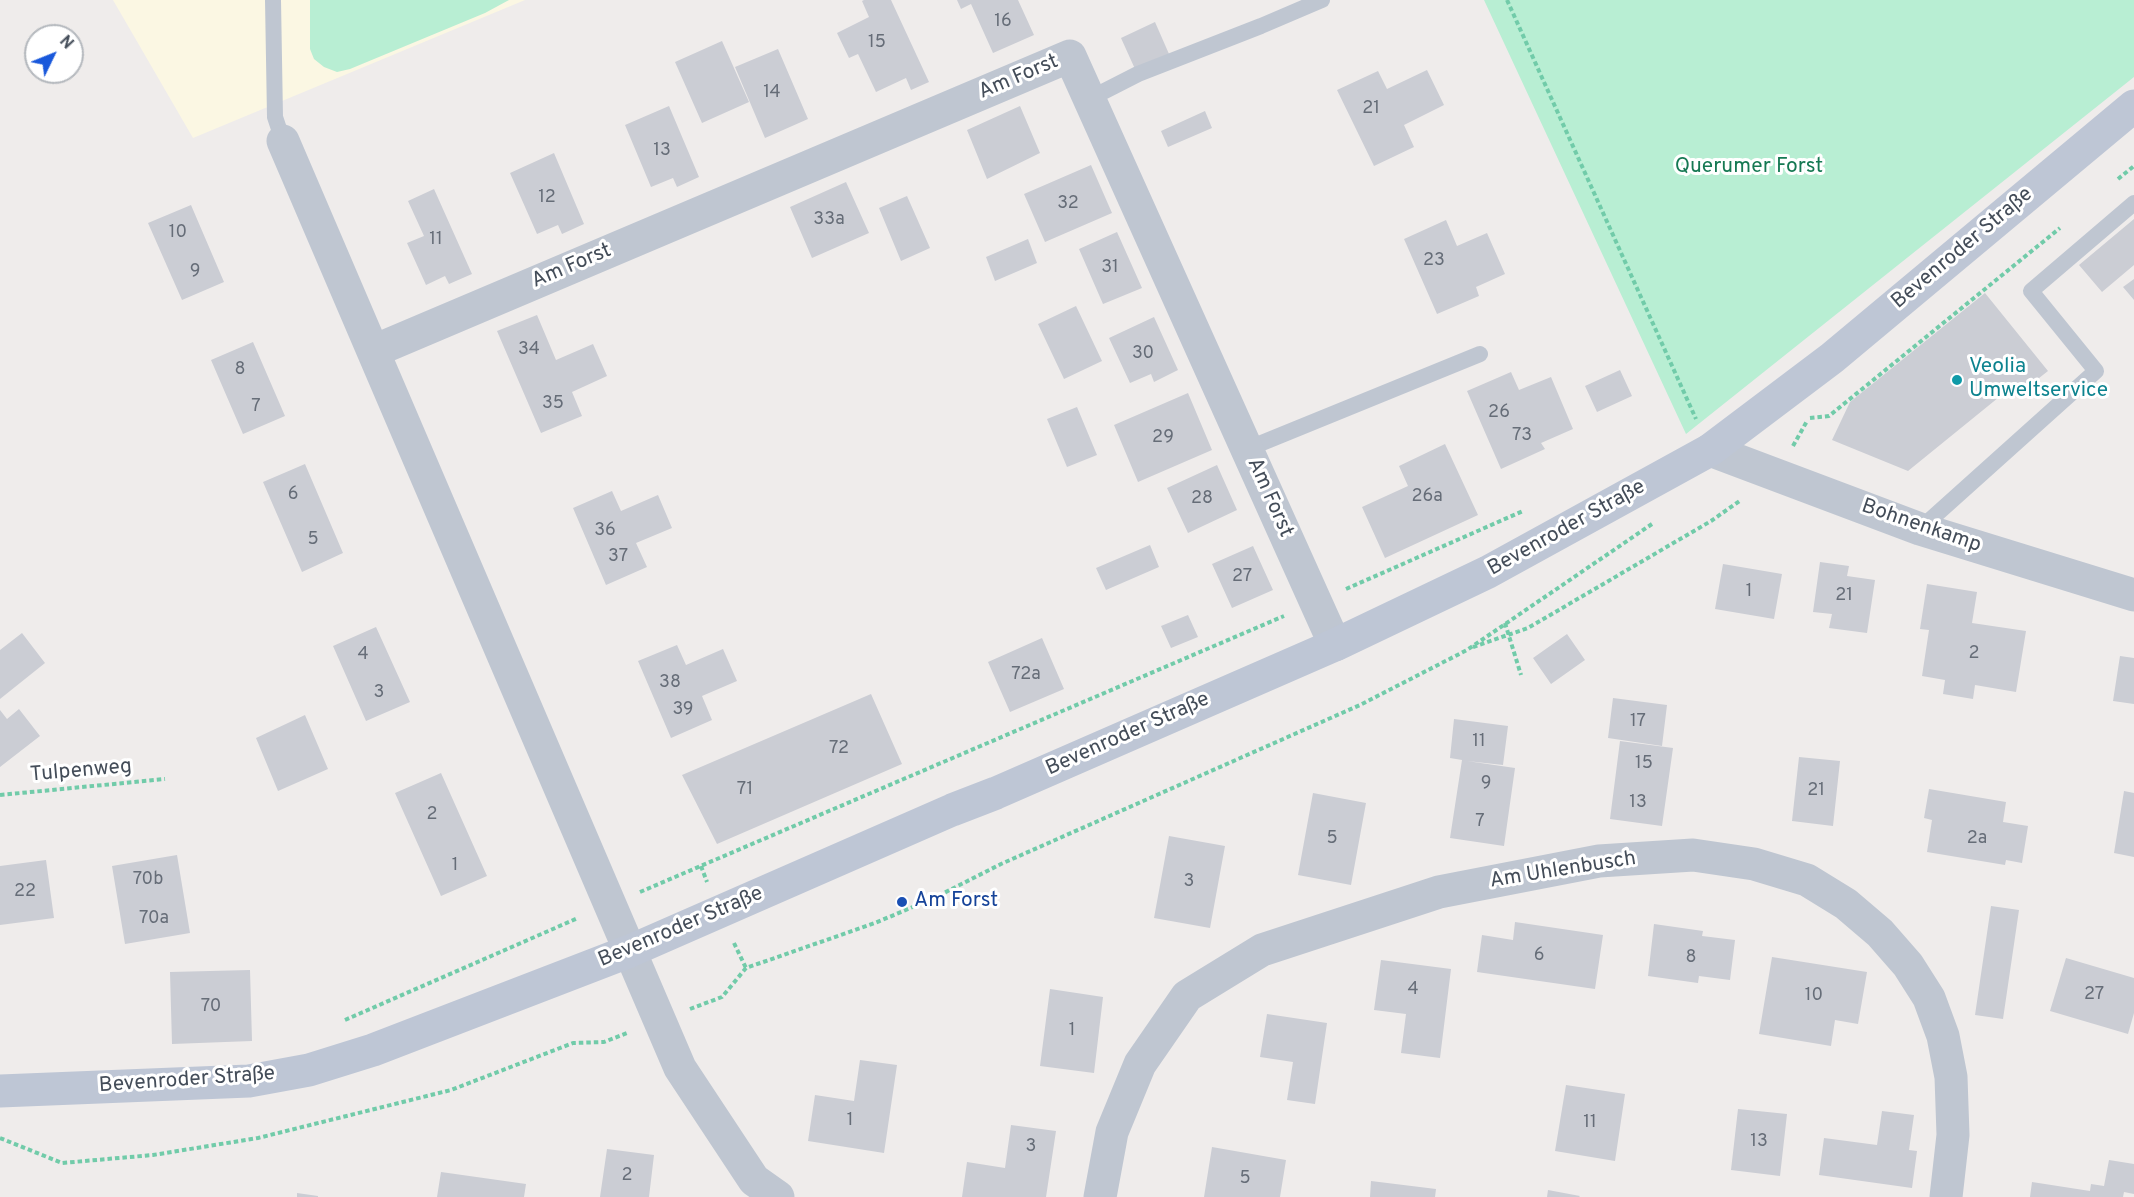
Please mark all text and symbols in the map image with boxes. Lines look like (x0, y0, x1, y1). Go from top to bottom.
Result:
house number: 16 (994, 11, 1012, 33)
north arrow (24, 24, 84, 84)
text: N (54, 32, 77, 54)
house number: 15 (868, 32, 886, 54)
street label: Am Forst (975, 50, 1063, 106)
house number: 14 (763, 82, 781, 104)
house number: 21 (1362, 98, 1380, 120)
house number: 13 (653, 140, 671, 162)
park label: Querumer Forst (1675, 155, 1823, 181)
street label: Bevenroder Straße (1887, 183, 2039, 315)
house number: 12 (538, 187, 556, 209)
house number: 32 (1057, 193, 1079, 215)
house number: 33a (813, 209, 845, 231)
house number: 10 (169, 222, 187, 244)
house number: 11 (429, 229, 443, 251)
street label: Am Forst (528, 239, 616, 295)
house number: 23 (1423, 250, 1445, 272)
house number: 31 (1101, 257, 1119, 279)
house number: 9 (190, 261, 200, 283)
house number: 34 (518, 339, 540, 361)
house number: 30 (1132, 343, 1154, 365)
place label: Veolia Umweltservice (1969, 355, 2108, 405)
house number: 8 (235, 359, 245, 381)
marker: Veolia Umweltservice (1950, 373, 1964, 387)
house number: 35 (542, 393, 564, 415)
house number: 7 (251, 396, 261, 418)
house number: 26 (1488, 402, 1510, 424)
house number: 73 (1512, 425, 1532, 447)
house number: 29 (1152, 427, 1174, 449)
street label: Am Forst (1240, 454, 1298, 542)
street label: Bevenroder Straße (1484, 475, 1650, 583)
house number: 6 (288, 484, 298, 506)
house number: 26a (1411, 486, 1443, 508)
house number: 28 (1191, 488, 1213, 510)
street label: Bohnenkamp (1858, 495, 1984, 559)
house number: 36 (594, 520, 616, 542)
house number: 5 (307, 529, 319, 551)
house number: 37 (608, 546, 628, 568)
house number: 27 (1232, 566, 1252, 588)
house number: 1 (1746, 581, 1752, 603)
house number: 21 (1835, 585, 1853, 607)
house number: 2 (1968, 643, 1980, 665)
house number: 4 (357, 644, 369, 666)
house number: 72a (1011, 664, 1041, 686)
house number: 38 (659, 672, 681, 694)
house number: 3 (374, 682, 384, 704)
street label: Bevenroder Straße (1042, 688, 1214, 782)
house number: 39 (672, 699, 694, 721)
house number: 17 (1630, 711, 1646, 733)
house number: 11 (1472, 731, 1486, 753)
house number: 72 (829, 738, 849, 760)
house number: 15 (1635, 753, 1653, 775)
street label: Tulpenweg (29, 755, 133, 789)
house number: 9 (1481, 773, 1491, 795)
house number: 71 (737, 779, 753, 801)
house number: 21 (1807, 780, 1825, 802)
house number: 13 (1629, 792, 1647, 814)
house number: 2 (426, 804, 438, 826)
house number: 7 (1475, 811, 1485, 833)
house number: 5 (1326, 828, 1338, 850)
house number: 2a (1967, 828, 1987, 850)
street label: Am Uhlenbusch (1488, 847, 1638, 895)
house number: 1 (452, 855, 458, 877)
house number: 70b (133, 869, 163, 891)
house number: 3 (1184, 871, 1194, 893)
house number: 22 (14, 881, 36, 903)
street label: Bevenroder Straße (595, 882, 767, 974)
place label: Am Forst (914, 889, 998, 915)
marker: Am Forst (895, 895, 909, 909)
house number: 70a (139, 908, 169, 930)
house number: 6 (1534, 945, 1544, 967)
house number: 8 (1686, 947, 1696, 969)
house number: 4 (1407, 979, 1419, 1001)
house number: 27 (2084, 984, 2104, 1006)
house number: 10 (1805, 985, 1823, 1007)
house number: 70 (201, 996, 221, 1018)
house number: 1 (1069, 1020, 1075, 1042)
street label: Bevenroder Straße (98, 1062, 276, 1100)
house number: 1 (847, 1110, 853, 1132)
house number: 11 (1583, 1112, 1597, 1134)
house number: 13 (1750, 1131, 1768, 1153)
house number: 3 (1026, 1136, 1036, 1158)
house number: 2 (621, 1165, 633, 1187)
house number: 5 (1239, 1168, 1251, 1190)

